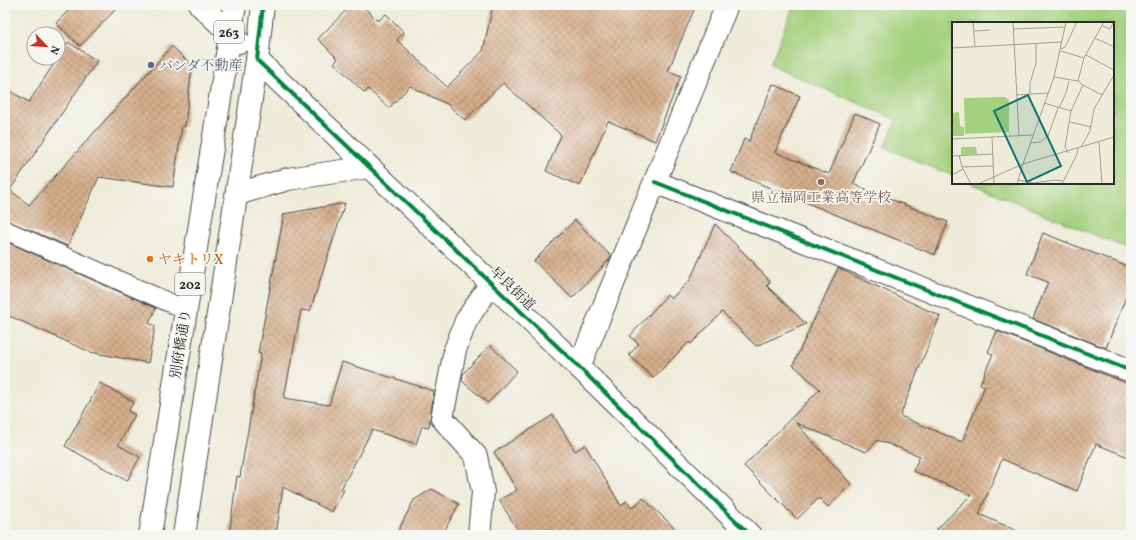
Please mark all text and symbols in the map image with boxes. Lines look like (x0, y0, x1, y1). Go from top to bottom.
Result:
road number: 263 (214, 21, 244, 43)
inset map (952, 22, 1114, 184)
north arrow (26, 26, 66, 66)
text: N (45, 43, 62, 56)
place label: パンダ不動産 (159, 57, 242, 76)
marker: パンダ不動産 (146, 60, 156, 70)
marker: 県立福岡工業高等学校 (816, 177, 826, 187)
place label: 県立福岡工業高等学校 (751, 189, 891, 208)
place label: ヤキトリX (158, 251, 223, 270)
marker: ヤキトリX (145, 254, 155, 264)
street label: 早良街道 (485, 263, 539, 315)
road number: 202 (175, 273, 205, 295)
street label: 別府橋通り (167, 308, 196, 380)

